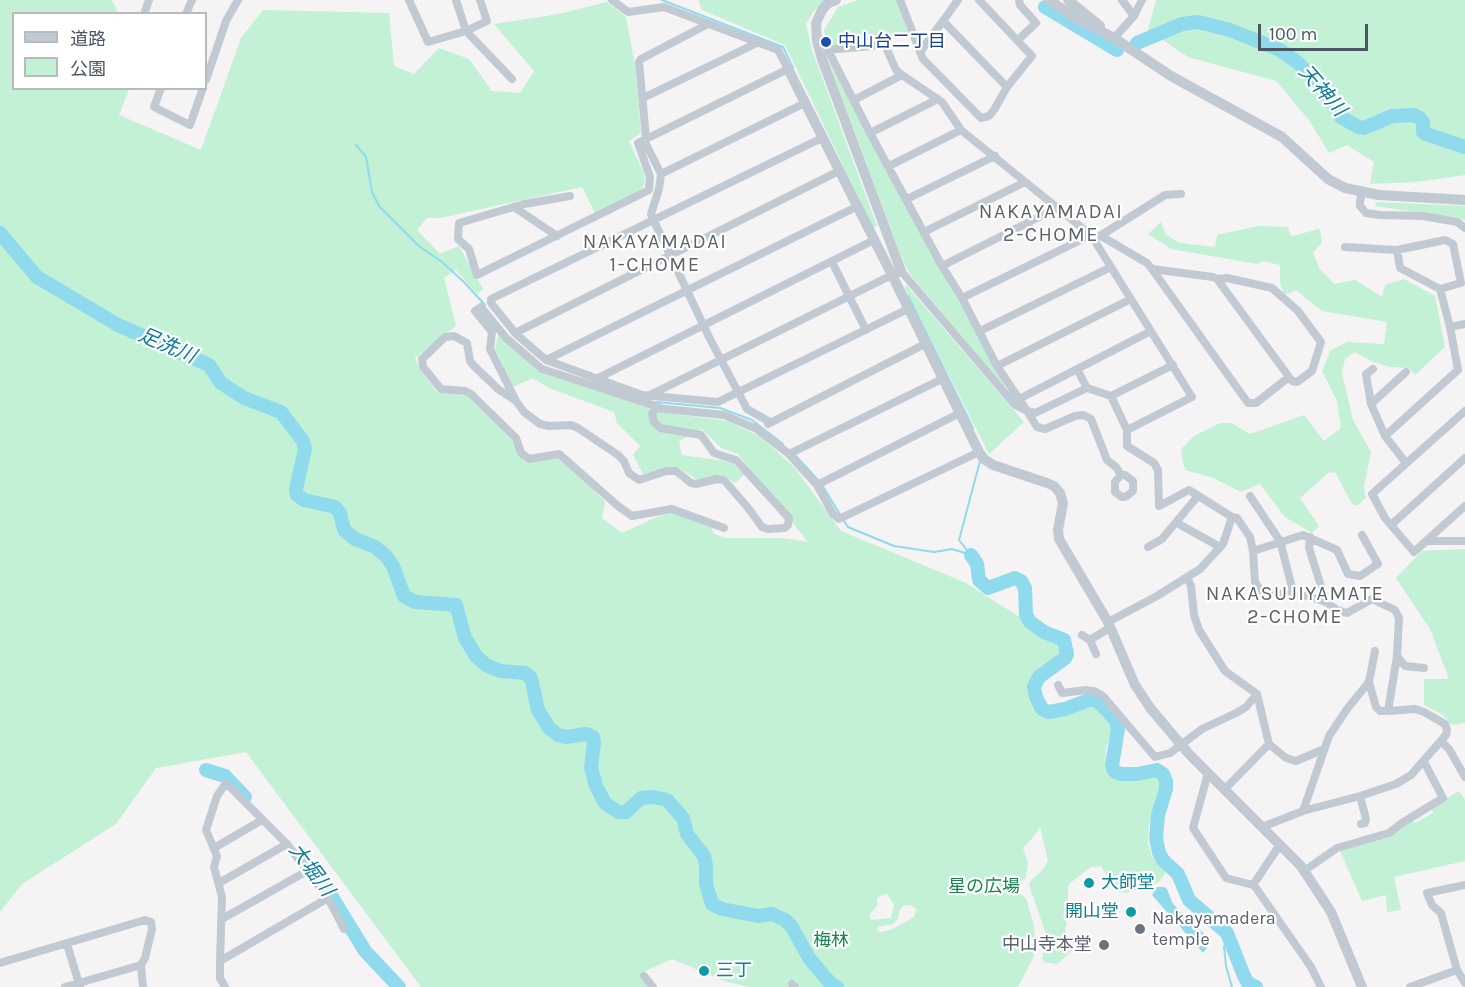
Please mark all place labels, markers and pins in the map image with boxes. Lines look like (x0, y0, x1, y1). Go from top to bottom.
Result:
place label: 中山台二丁目 (838, 31, 946, 53)
marker: 中山台二丁目 (819, 35, 833, 49)
place label: 大師堂 (1101, 872, 1155, 894)
marker: 大師堂 (1082, 876, 1096, 890)
place label: 開山堂 (1065, 901, 1119, 923)
marker: 開山堂 (1124, 905, 1138, 919)
place label: Nakayamadera temple (1152, 908, 1276, 950)
marker: Nakayamadera temple (1133, 922, 1147, 936)
place label: 中山寺本堂 (1002, 934, 1092, 956)
marker: 中山寺本堂 (1097, 938, 1111, 952)
place label: 三丁 (716, 960, 752, 982)
marker: 三丁 (697, 964, 711, 978)

